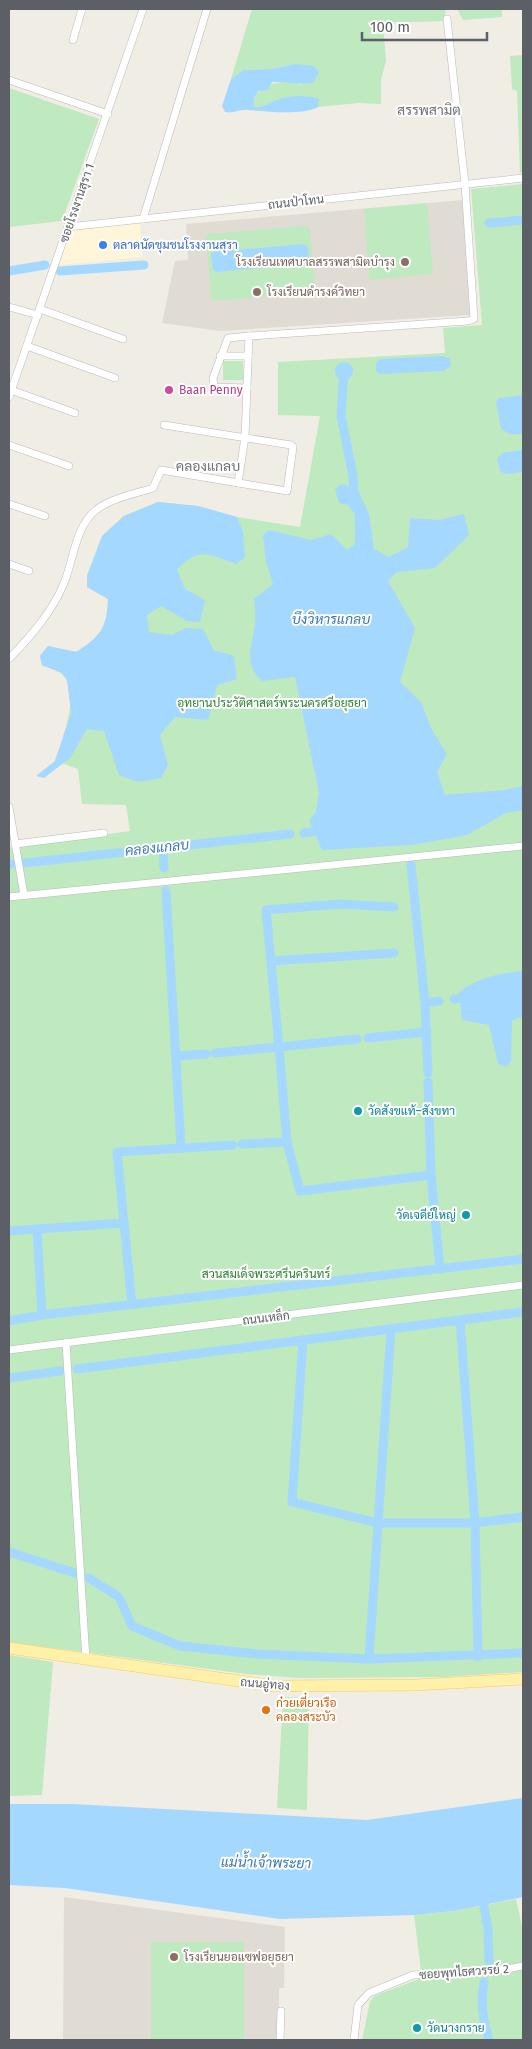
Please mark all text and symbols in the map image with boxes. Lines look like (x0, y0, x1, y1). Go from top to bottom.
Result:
scale bar (362, 10, 487, 42)
text: 100 m (370, 18, 410, 36)
district label: สรรพสามิต (397, 102, 461, 119)
street label: ซอยโรงงานสุรา 1 (56, 161, 99, 245)
street label: ถนนป่าโทน (267, 191, 325, 212)
place label: ตลาดนัดชุมชนโรงงานสุรา (113, 237, 238, 254)
marker: ตลาดนัดชุมชนโรงงานสุรา (97, 239, 109, 251)
place label: โรงเรียนเทศบาลสรรพสามิตบำรุง (235, 254, 395, 271)
marker: โรงเรียนเทศบาลสรรพสามิตบำรุง (399, 256, 411, 268)
place label: โรงเรียนดำรงค์วิทยา (266, 284, 365, 299)
marker: โรงเรียนดำรงค์วิทยา (251, 286, 263, 298)
place label: Baan Penny (179, 383, 243, 397)
marker: Baan Penny (163, 384, 175, 396)
district label: คลองแกลบ (176, 458, 240, 475)
water label: บึงวิหารแกลบ (292, 611, 370, 628)
park label: อุทยานประวัติศาสตร์พระนครศรีอยุธยา (177, 695, 367, 712)
water label: คลองแกลบ (124, 836, 190, 860)
place label: วัดสังขแท้–สังขทา (368, 1104, 455, 1118)
marker: วัดสังขแท้–สังขทา (352, 1105, 364, 1117)
place label: วัดเจดีย์ใหญ่ (396, 1207, 456, 1222)
marker: วัดเจดีย์ใหญ่ (460, 1209, 472, 1221)
park label: สวนสมเด็จพระศรีนครินทร์ (202, 1265, 330, 1281)
street label: ถนนเหล็ก (241, 1306, 291, 1328)
street label: ถนนอู่ทอง (240, 1675, 290, 1694)
place label: ก๋วยเตี๋ยวเรือ คลองสระบัว (276, 1692, 337, 1724)
marker: ก๋วยเตี๋ยวเรือ คลองสระบัว (260, 1704, 272, 1716)
water label: แม่น้ำเจ้าพระยา (221, 1850, 312, 1872)
place label: โรงเรียนยอแซฟอยุธยา (183, 1949, 294, 1966)
marker: โรงเรียนยอแซฟอยุธยา (168, 1951, 180, 1963)
street label: ซอยพุทไธศวรรย์ 2 (419, 1961, 510, 1984)
place label: วัดนางกราย (427, 2021, 485, 2035)
marker: วัดนางกราย (411, 2022, 423, 2034)

